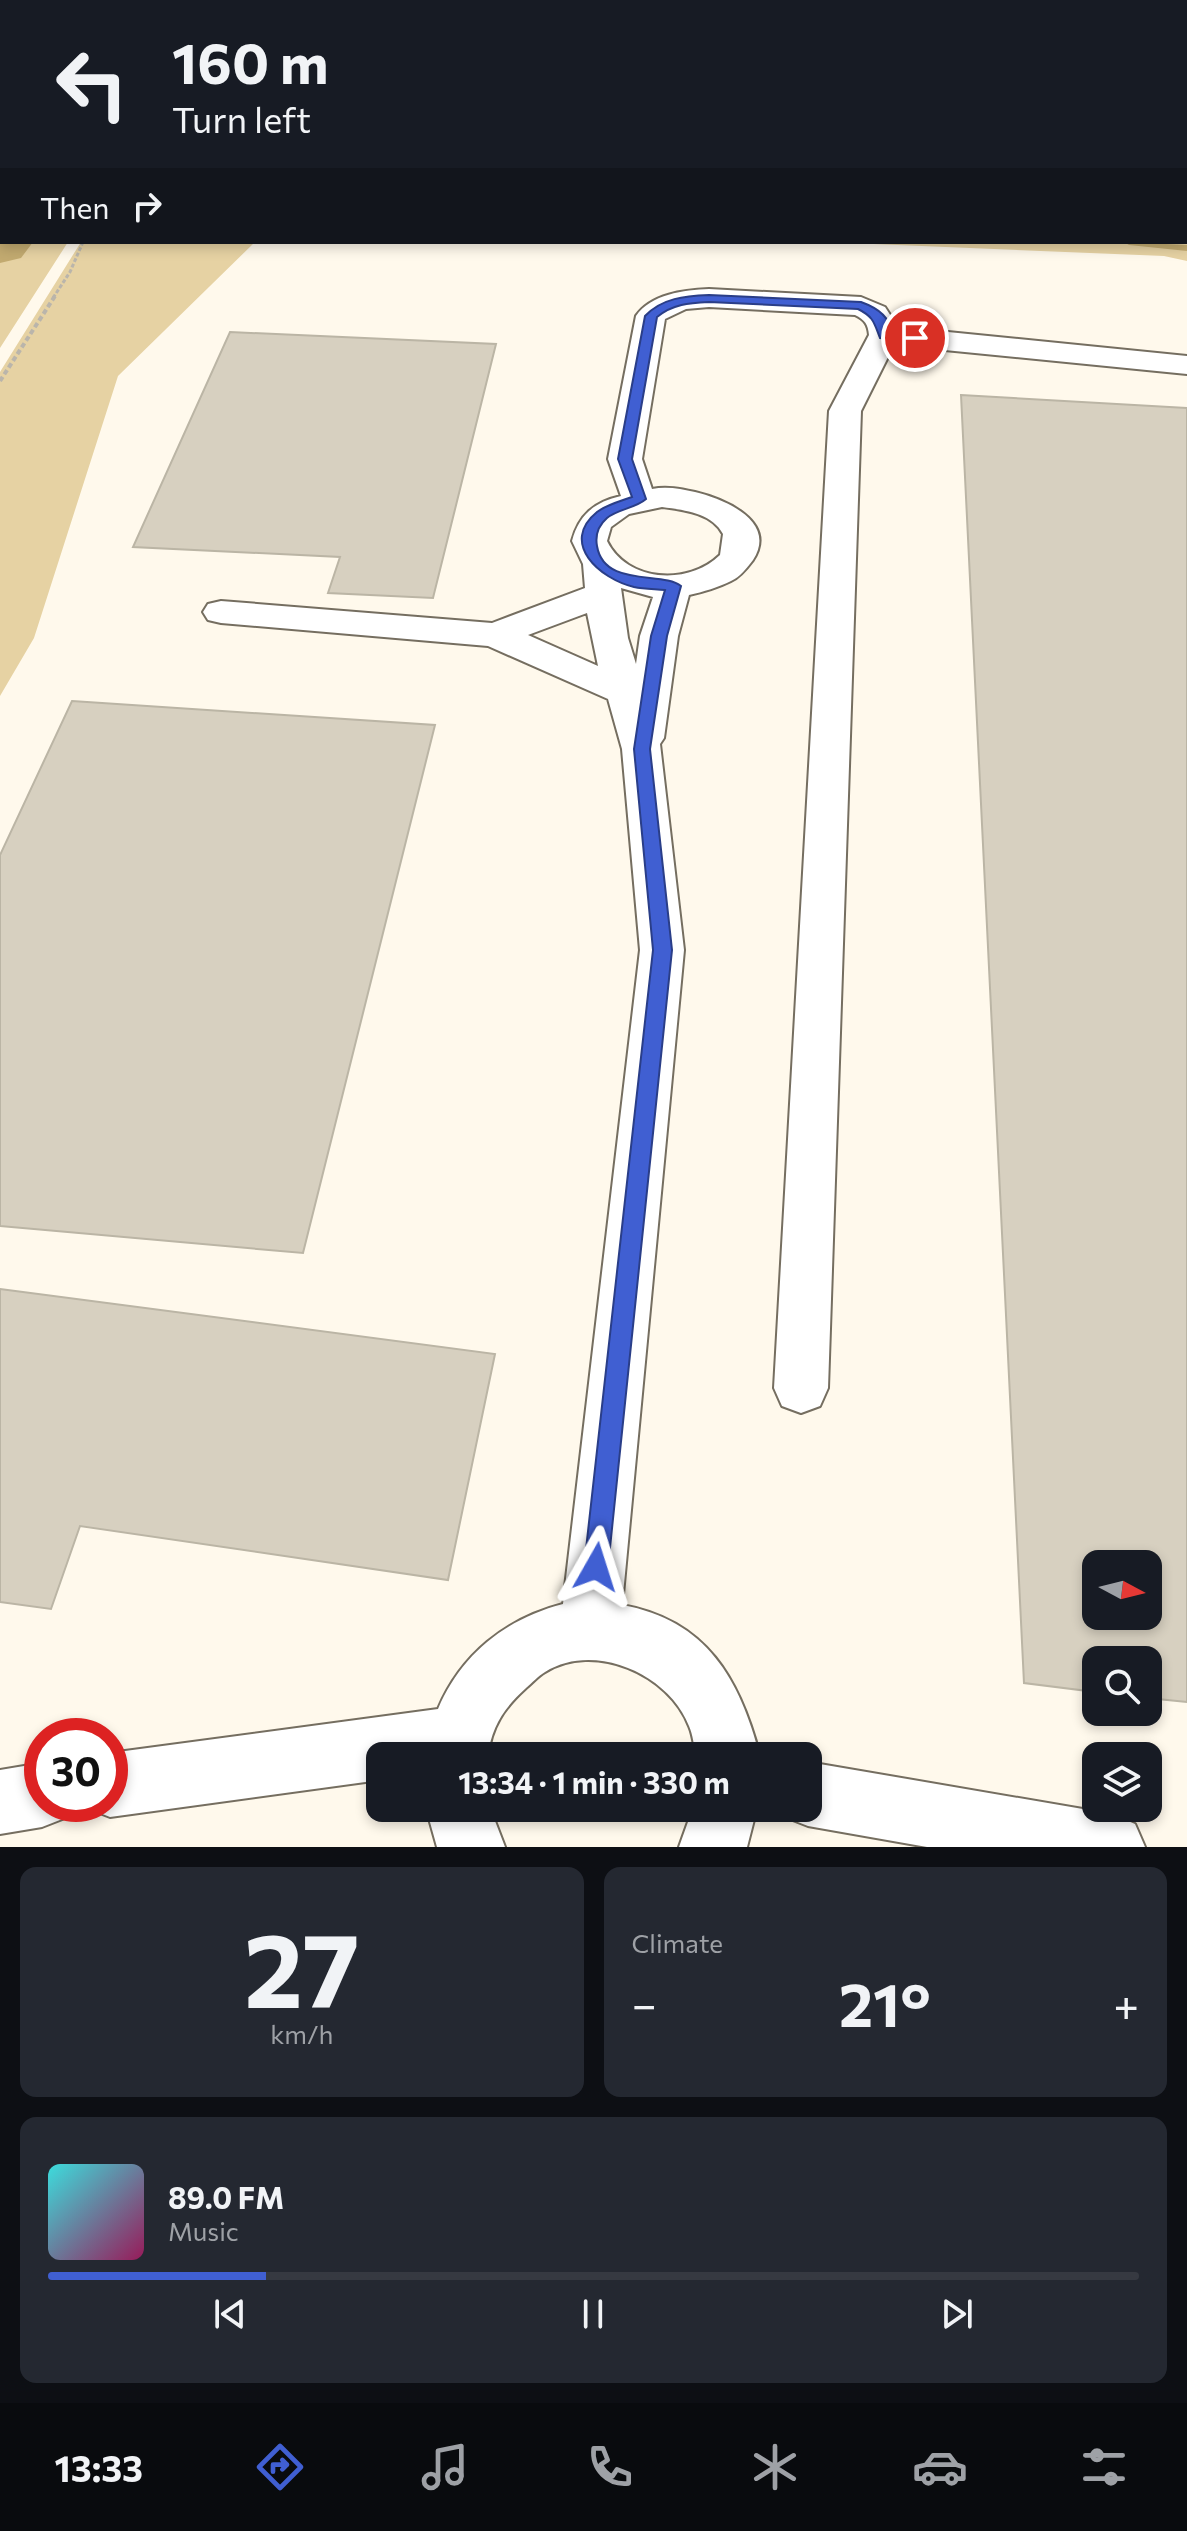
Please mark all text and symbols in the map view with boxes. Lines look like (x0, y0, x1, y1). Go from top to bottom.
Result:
text: 160 m (172, 27, 329, 96)
icon: left (40, 32, 144, 136)
text: Turn left (172, 96, 311, 140)
icon: right (125, 184, 169, 228)
text: Then (40, 188, 109, 225)
pin (881, 304, 949, 372)
icon: arrive (893, 316, 937, 360)
position arrow (554, 1525, 638, 1609)
north arrow (1082, 1550, 1162, 1630)
map controls (1082, 1550, 1162, 1822)
button: search (1082, 1646, 1162, 1726)
speed limit sign: 30 (24, 1718, 128, 1822)
button: layers (1082, 1742, 1162, 1822)
text: 13:34 · 1 min · 330 m (458, 1763, 730, 1800)
text: 27 (244, 1902, 360, 2029)
text: Climate (632, 1927, 723, 1958)
text: 21° (839, 1966, 931, 2039)
text: − (632, 1976, 657, 2030)
text: + (1113, 1976, 1139, 2030)
text: km/h (270, 2018, 333, 2049)
text: 89.0 FM (168, 2178, 284, 2215)
text: Music (168, 2215, 239, 2246)
icon: previous (208, 2292, 252, 2336)
icon: pause (571, 2292, 615, 2336)
icon: next (935, 2292, 979, 2336)
icon: directions (252, 2439, 308, 2495)
icon: music (417, 2439, 473, 2495)
icon: phone (582, 2439, 638, 2495)
icon: climate (747, 2439, 803, 2495)
icon: car (912, 2439, 968, 2495)
icon: filters (1076, 2439, 1132, 2495)
text: 13:33 (54, 2445, 143, 2489)

